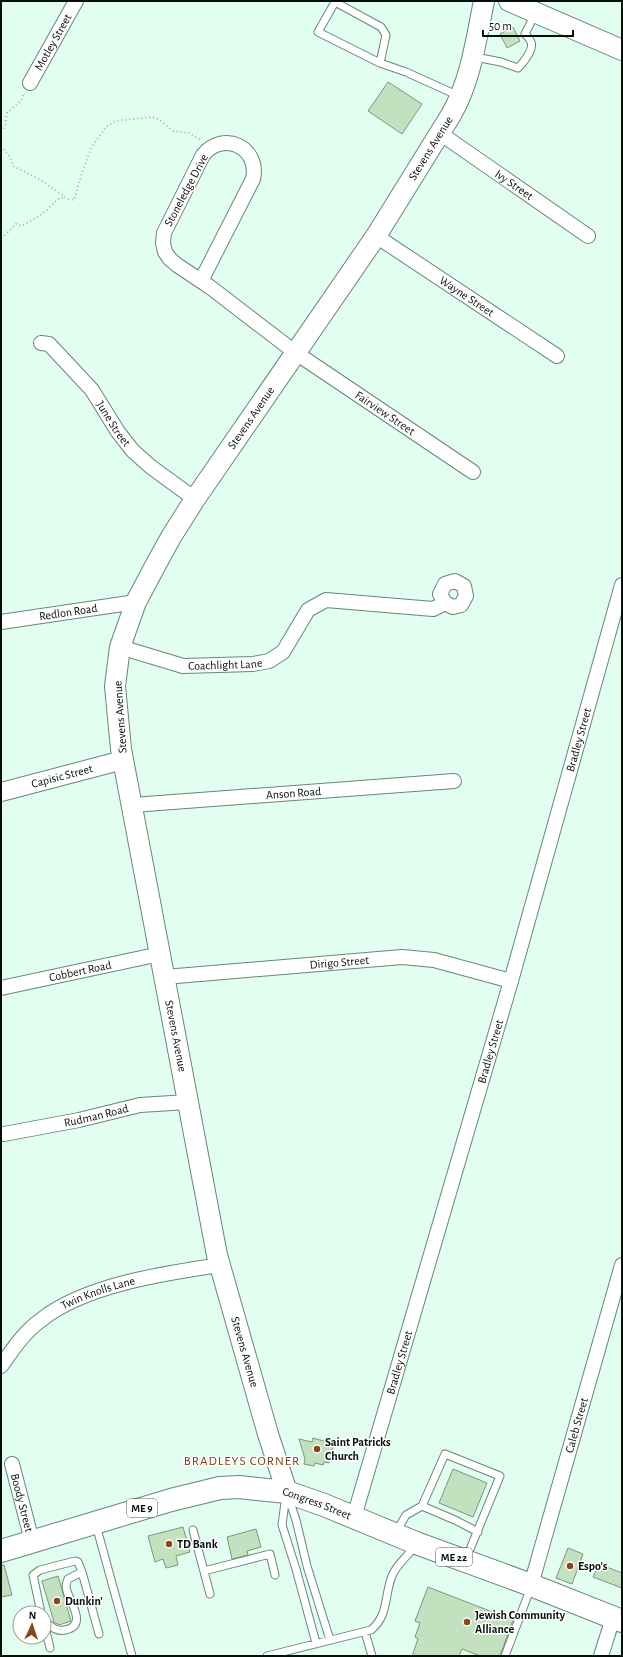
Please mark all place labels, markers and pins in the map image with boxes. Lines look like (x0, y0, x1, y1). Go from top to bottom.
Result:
place label: Saint Patricks Church (325, 1436, 391, 1462)
marker: Saint Patricks Church (312, 1444, 322, 1454)
place label: TD Bank (177, 1538, 218, 1550)
marker: TD Bank (164, 1539, 174, 1549)
place label: Espo's (578, 1560, 608, 1572)
marker: Espo's (565, 1561, 575, 1571)
place label: Dunkin' (65, 1595, 103, 1607)
marker: Dunkin' (52, 1596, 62, 1606)
place label: Jewish Community Alliance (475, 1609, 566, 1635)
marker: Jewish Community Alliance (462, 1617, 472, 1627)

